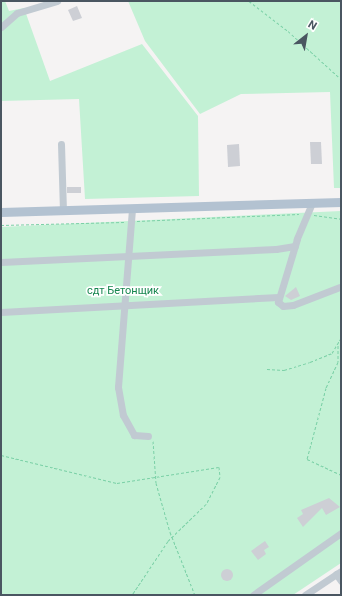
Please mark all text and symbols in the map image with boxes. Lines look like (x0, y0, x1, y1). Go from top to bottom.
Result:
north arrow (286, 16, 326, 56)
text: N (306, 18, 319, 33)
park label: сдт Бетонщик (87, 284, 159, 298)

